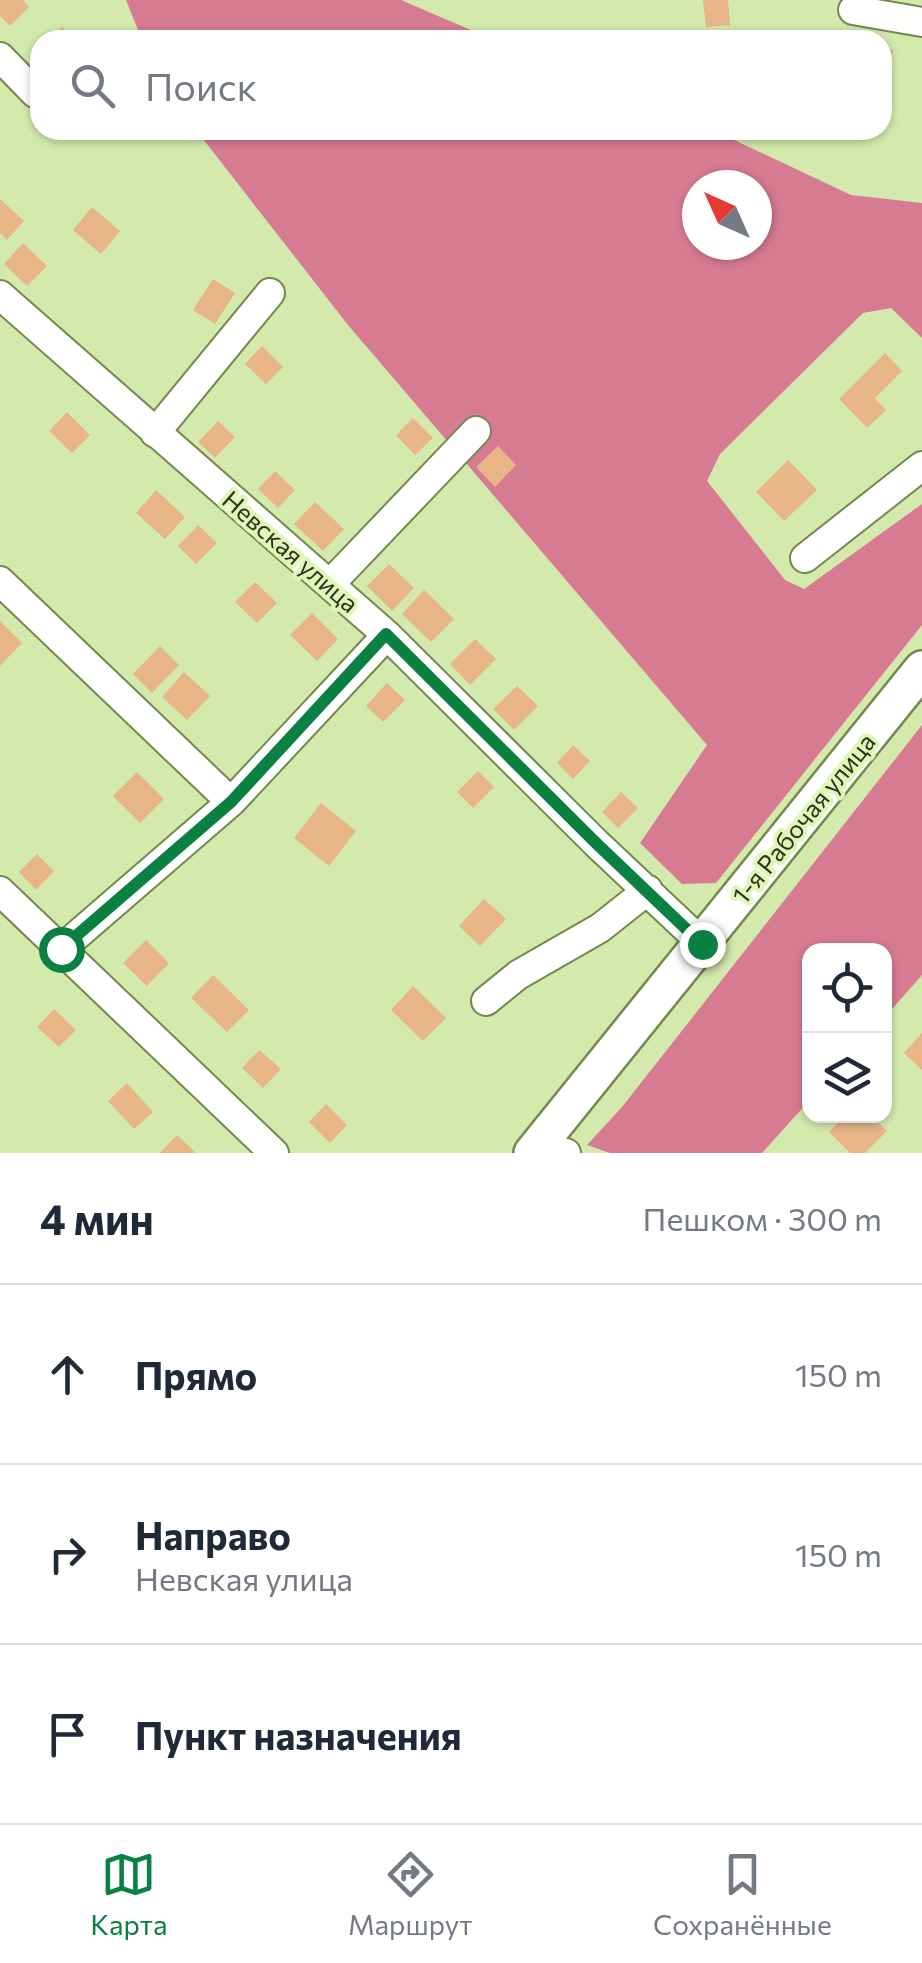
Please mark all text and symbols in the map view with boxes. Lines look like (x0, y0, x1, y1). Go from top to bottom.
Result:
search box (30, 30, 892, 140)
icon: search (65, 58, 120, 113)
text: Поиск (145, 62, 257, 109)
north arrow (682, 170, 772, 260)
street label: Невская улица (217, 484, 365, 618)
street label: 1-я Рабочая улица (725, 727, 881, 909)
route end (680, 922, 726, 968)
route start (39, 927, 85, 973)
map controls (802, 943, 892, 1123)
button: locate (802, 943, 892, 1033)
button: layers (802, 1033, 892, 1123)
text: 4 мин (40, 1192, 154, 1244)
text: Пешком · 300 m (643, 1198, 882, 1238)
icon: ahead (40, 1347, 95, 1402)
text: Прямо (135, 1351, 257, 1398)
text: 150 m (795, 1354, 882, 1394)
text: Направо (135, 1511, 291, 1558)
icon: right (40, 1527, 95, 1582)
text: 150 m (795, 1534, 882, 1574)
text: Невская улица (135, 1558, 353, 1598)
icon: arrive (40, 1707, 95, 1762)
text: Пункт назначения (135, 1711, 462, 1758)
tab: Карта (90, 1847, 167, 1941)
tab: Маршрут (348, 1847, 472, 1941)
tab: Сохранённые (653, 1847, 832, 1941)

